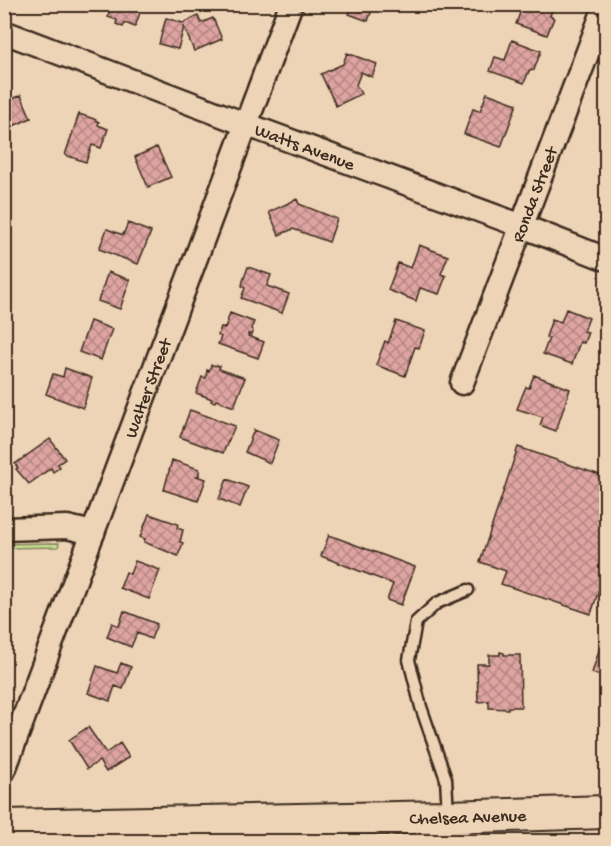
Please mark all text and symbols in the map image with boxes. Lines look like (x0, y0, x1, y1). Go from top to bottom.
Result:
street label: Watts Avenue (251, 120, 358, 177)
street label: Ronda Street (508, 143, 564, 246)
street label: Walter Street (121, 335, 178, 441)
street label: Chelsea Avenue (409, 807, 528, 831)

